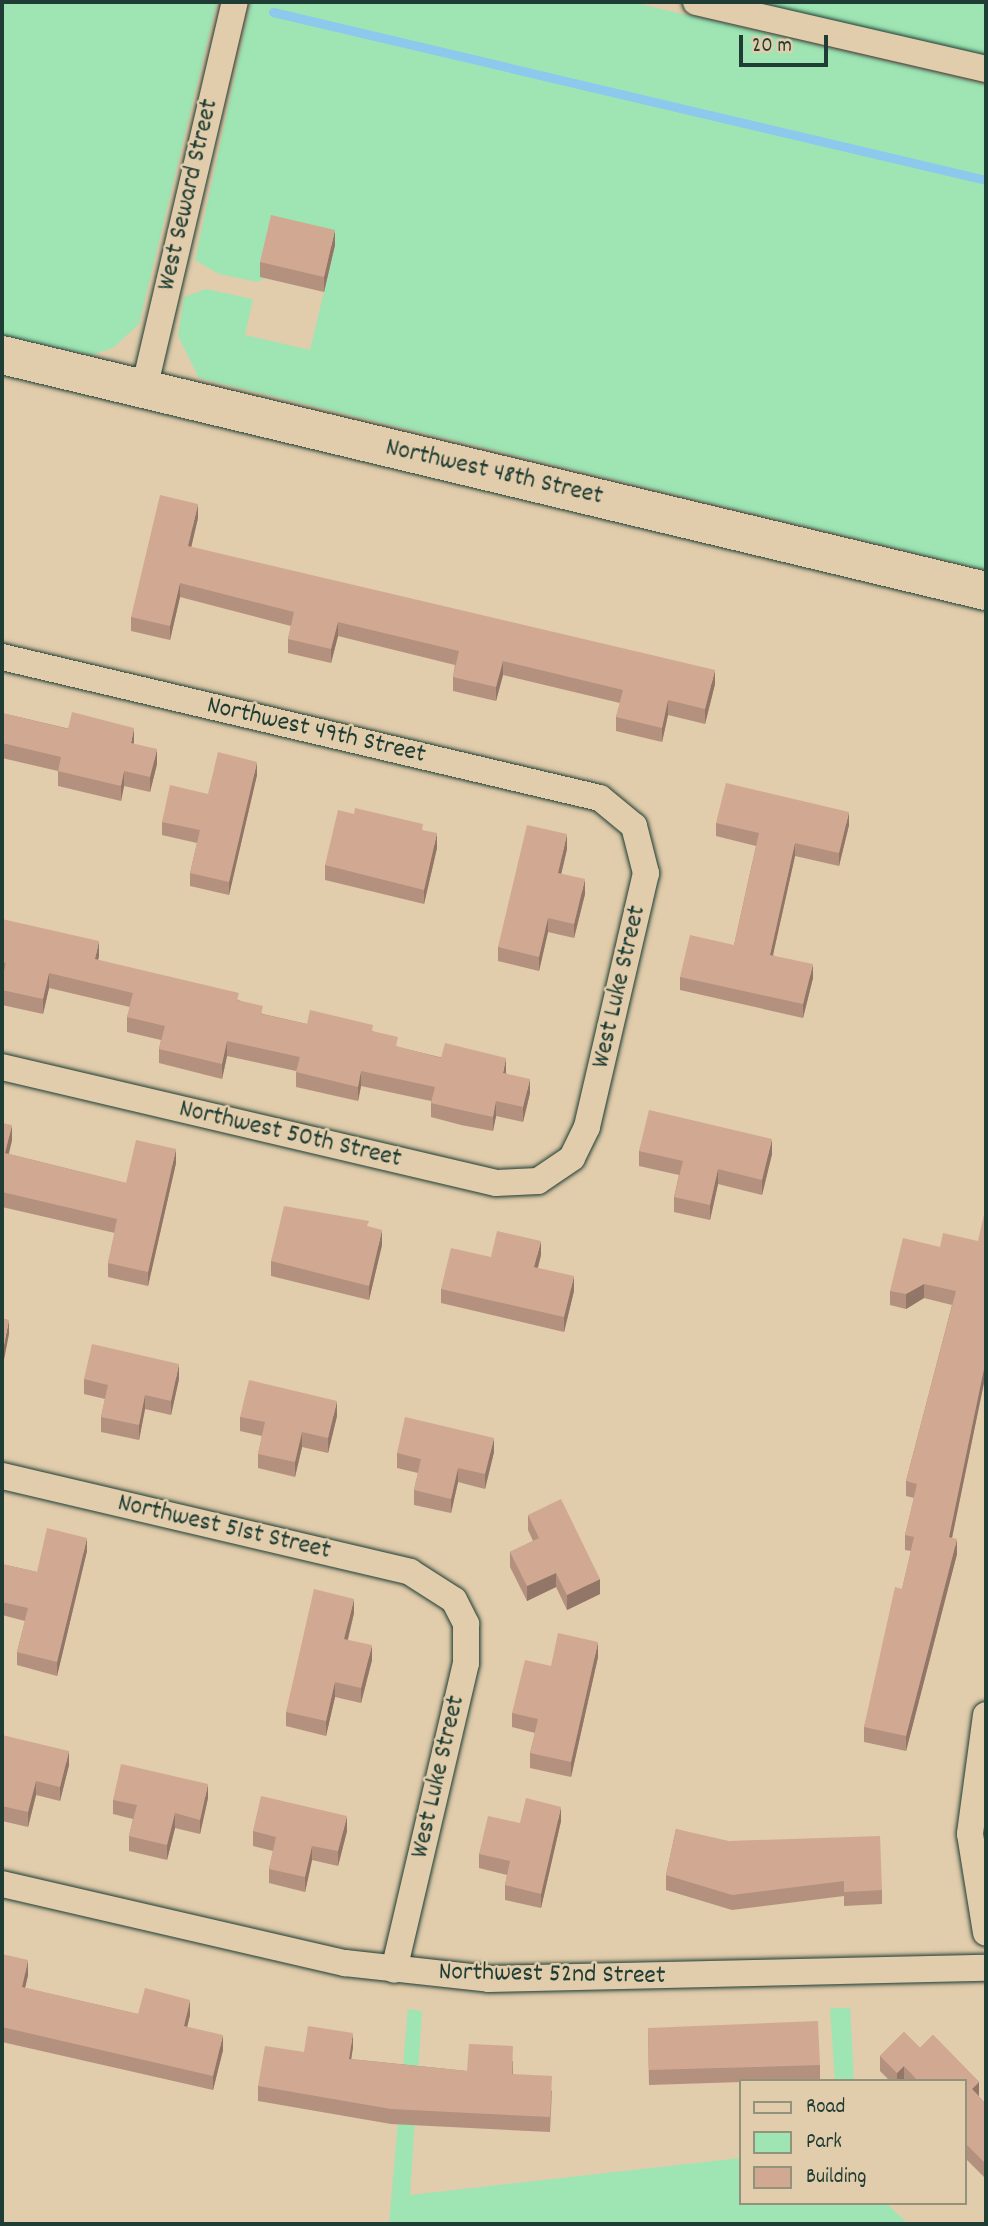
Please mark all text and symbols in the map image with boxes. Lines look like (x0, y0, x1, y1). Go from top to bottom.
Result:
scale bar (743, 21, 832, 65)
text: 20 m (752, 32, 792, 62)
street label: West Seward Street (152, 96, 226, 294)
street label: Northwest 48th Street (382, 433, 606, 513)
street label: Northwest 49th Street (204, 691, 428, 771)
street label: West Luke Street (586, 903, 654, 1071)
street label: Northwest 50th Street (176, 1094, 404, 1176)
street label: Northwest 51st Street (114, 1488, 334, 1568)
street label: West Luke Street (405, 1693, 473, 1861)
street label: Northwest 52nd Street (438, 1957, 666, 1993)
legend (740, 2079, 967, 2205)
text: Road (806, 2093, 845, 2123)
text: Park (806, 2128, 842, 2158)
text: Building (806, 2163, 866, 2193)

